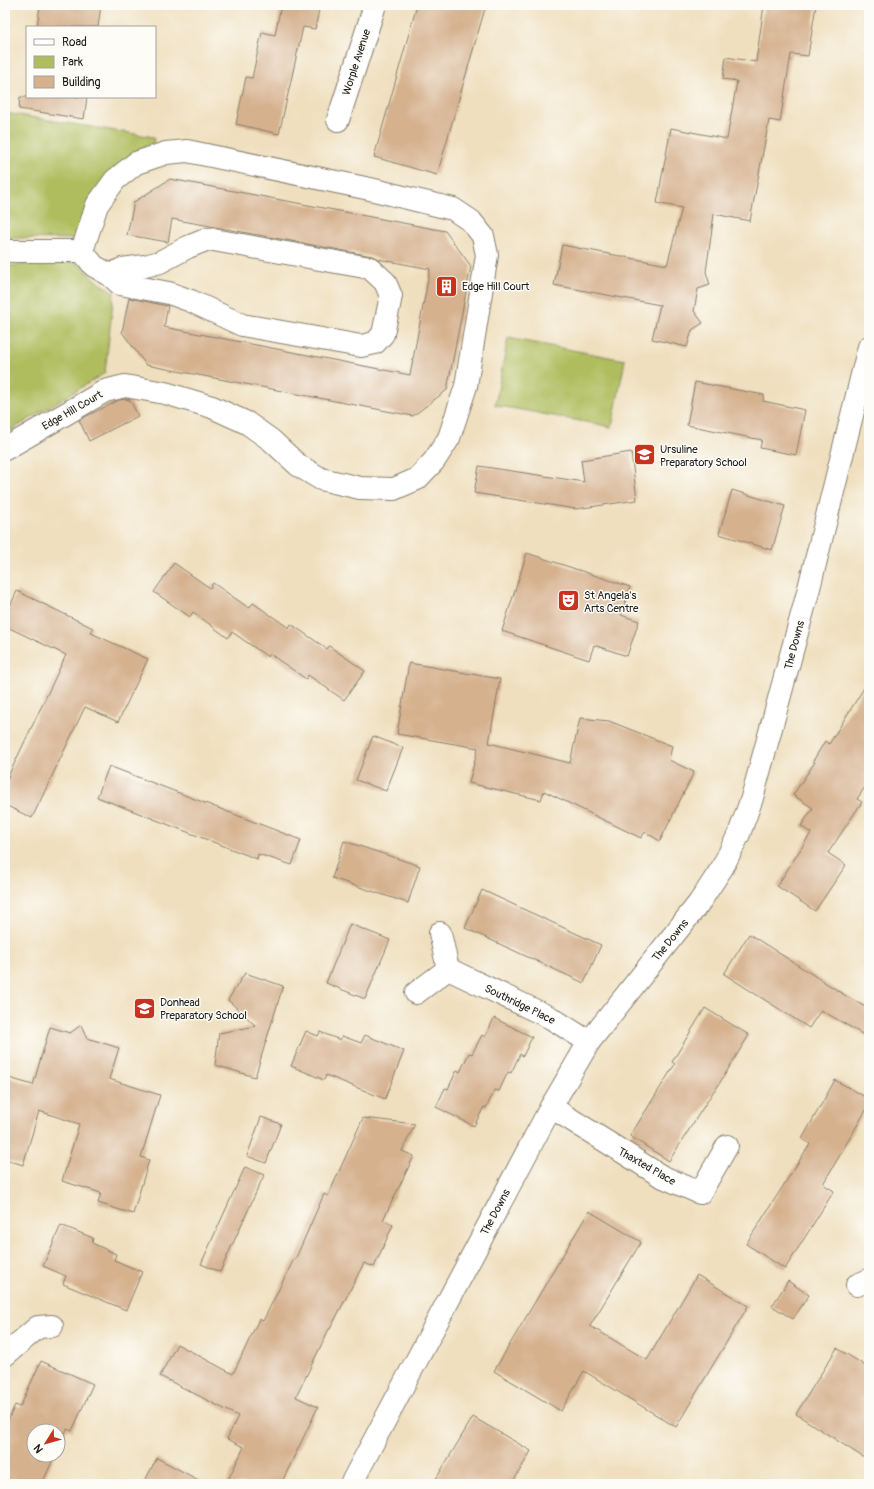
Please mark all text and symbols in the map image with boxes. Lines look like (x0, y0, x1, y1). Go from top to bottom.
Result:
legend (26, 26, 156, 98)
street label: Worple Avenue (340, 27, 373, 97)
text: Road (62, 35, 87, 50)
text: Park (62, 55, 83, 70)
text: Building (62, 75, 101, 90)
building icon: Edge Hill Court (434, 273, 460, 299)
place label: Edge Hill Court (462, 280, 530, 293)
street label: Edge Hill Court (40, 388, 105, 433)
school or university icon: Ursuline Preparatory School (632, 442, 658, 468)
place label: Ursuline Preparatory School (660, 443, 747, 469)
theatre icon: St Angela's Arts Centre (555, 588, 581, 614)
place label: St Angela's Arts Centre (584, 589, 639, 615)
street label: The Downs (782, 619, 807, 671)
street label: The Downs (650, 917, 691, 964)
street label: Southridge Place (482, 982, 558, 1027)
school or university icon: Donhead Preparatory School (131, 995, 157, 1021)
place label: Donhead Preparatory School (160, 996, 247, 1022)
street label: Thaxted Place (616, 1145, 678, 1188)
street label: The Downs (478, 1187, 513, 1237)
north arrow (26, 1423, 66, 1463)
text: N (31, 1441, 46, 1456)

